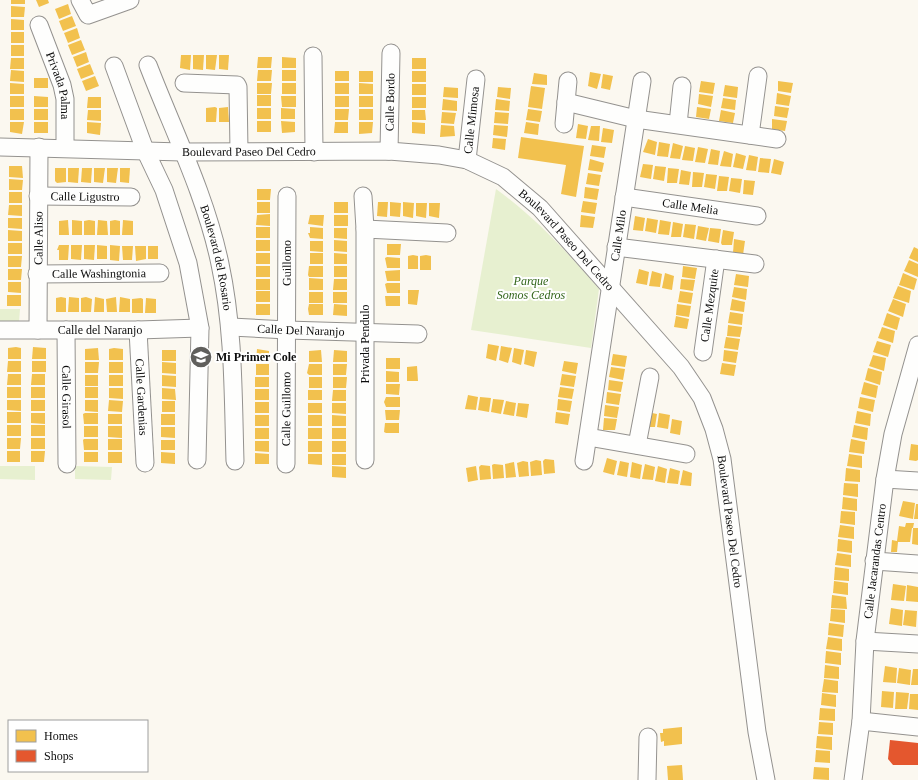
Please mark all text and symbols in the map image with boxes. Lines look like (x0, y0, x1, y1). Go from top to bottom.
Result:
street label: Privada Palma (43, 50, 72, 120)
street label: Calle Bordo (382, 73, 398, 131)
street label: Calle Mimosa (461, 85, 482, 155)
street label: Boulevard Paseo Del Cedro (182, 144, 316, 159)
street label: Boulevard Paseo Del Cedro (516, 186, 617, 294)
street label: Calle Ligustro (50, 189, 120, 204)
street label: Calle Melia (661, 196, 720, 217)
street label: Boulevard del Rosario (197, 203, 235, 311)
street label: Calle Milo (608, 209, 629, 262)
street label: Calle Aliso (31, 211, 46, 265)
street label: Guillomo (280, 240, 294, 286)
street label: Calle Washingtonia (52, 266, 147, 281)
street label: Calle Mezquite (697, 268, 722, 343)
park label: Parque Somos Cedros (497, 274, 566, 302)
street label: Privada Pendulo (358, 305, 372, 384)
street label: Calle Del Naranjo (257, 321, 345, 339)
street label: Calle del Naranjo (58, 323, 143, 337)
school or university icon: Mi Primer Cole (188, 344, 214, 370)
place label: Mi Primer Cole (216, 350, 297, 364)
street label: Calle Gardenias (133, 358, 151, 436)
street label: Calle Girasol (59, 365, 74, 430)
street label: Calle Guillomo (279, 372, 293, 446)
street label: Boulevard Paseo Del Cedro (715, 454, 745, 589)
street label: Calle Jacarandas Centro (861, 503, 889, 620)
legend (8, 720, 148, 772)
text: Homes (44, 729, 78, 743)
text: Shops (44, 749, 74, 763)

